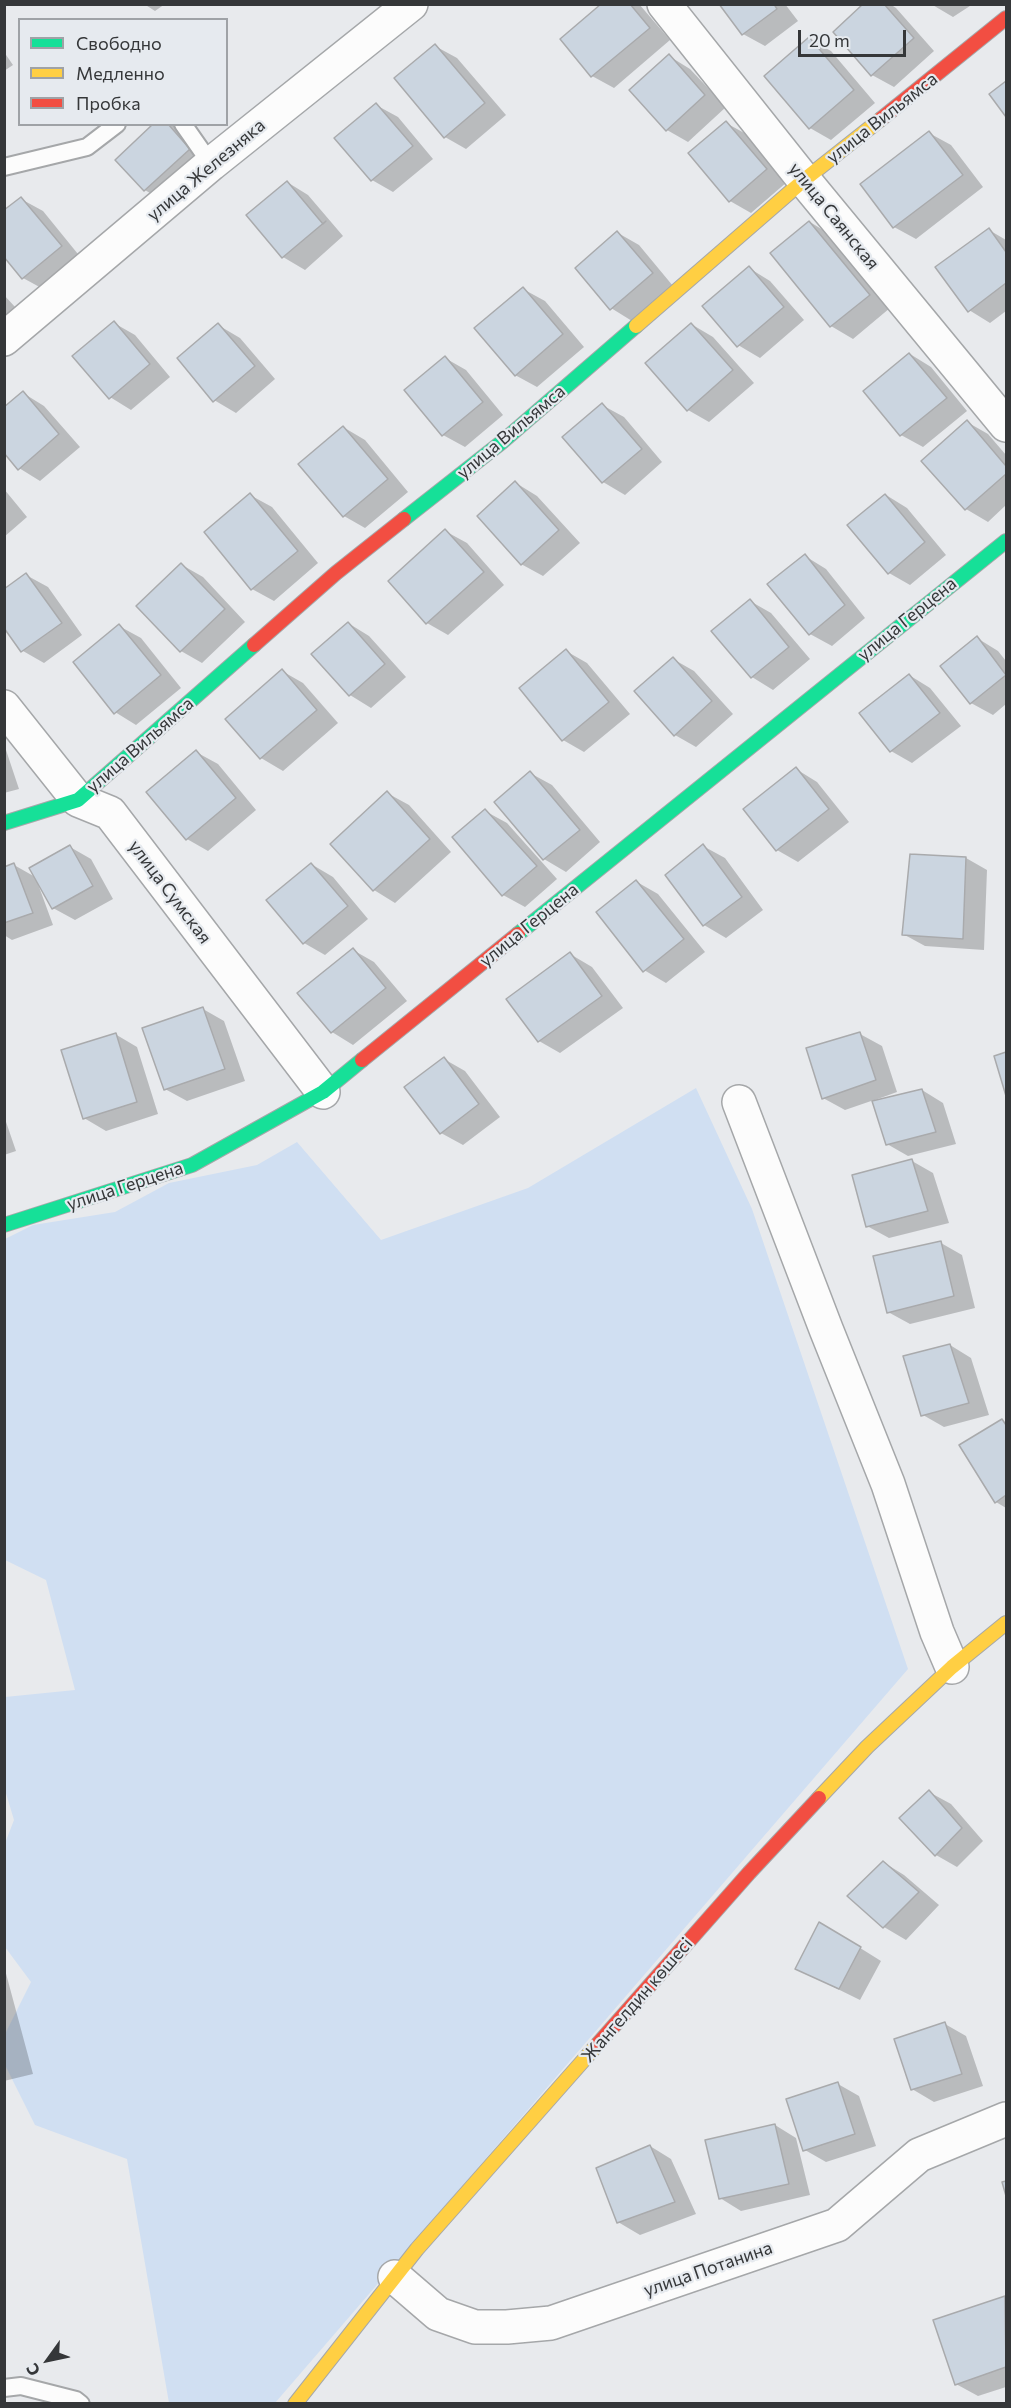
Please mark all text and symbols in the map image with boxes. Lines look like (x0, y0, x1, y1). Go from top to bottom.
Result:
legend (18, 18, 228, 126)
scale bar (801, 18, 909, 56)
text: 20 m (809, 29, 850, 51)
text: Свободно (76, 32, 162, 54)
text: Медленно (76, 62, 165, 84)
street label: улица Вильямса (822, 68, 942, 168)
text: Пробка (76, 92, 141, 114)
street label: улица Железняка (143, 114, 269, 226)
street label: улица Саянская (784, 158, 884, 274)
street label: улица Вильямса (452, 380, 570, 484)
street label: улица Герцена (853, 573, 961, 665)
street label: улица Вильямса (82, 693, 198, 797)
street label: улица Сумская (124, 836, 216, 948)
street label: улица Герцена (475, 879, 583, 971)
street label: улица Герцена (64, 1157, 186, 1215)
street label: Жангелдин көшесі (577, 1933, 697, 2067)
street label: улица Потанина (641, 2237, 775, 2301)
north arrow (18, 2330, 78, 2390)
text: С (22, 2360, 43, 2380)

